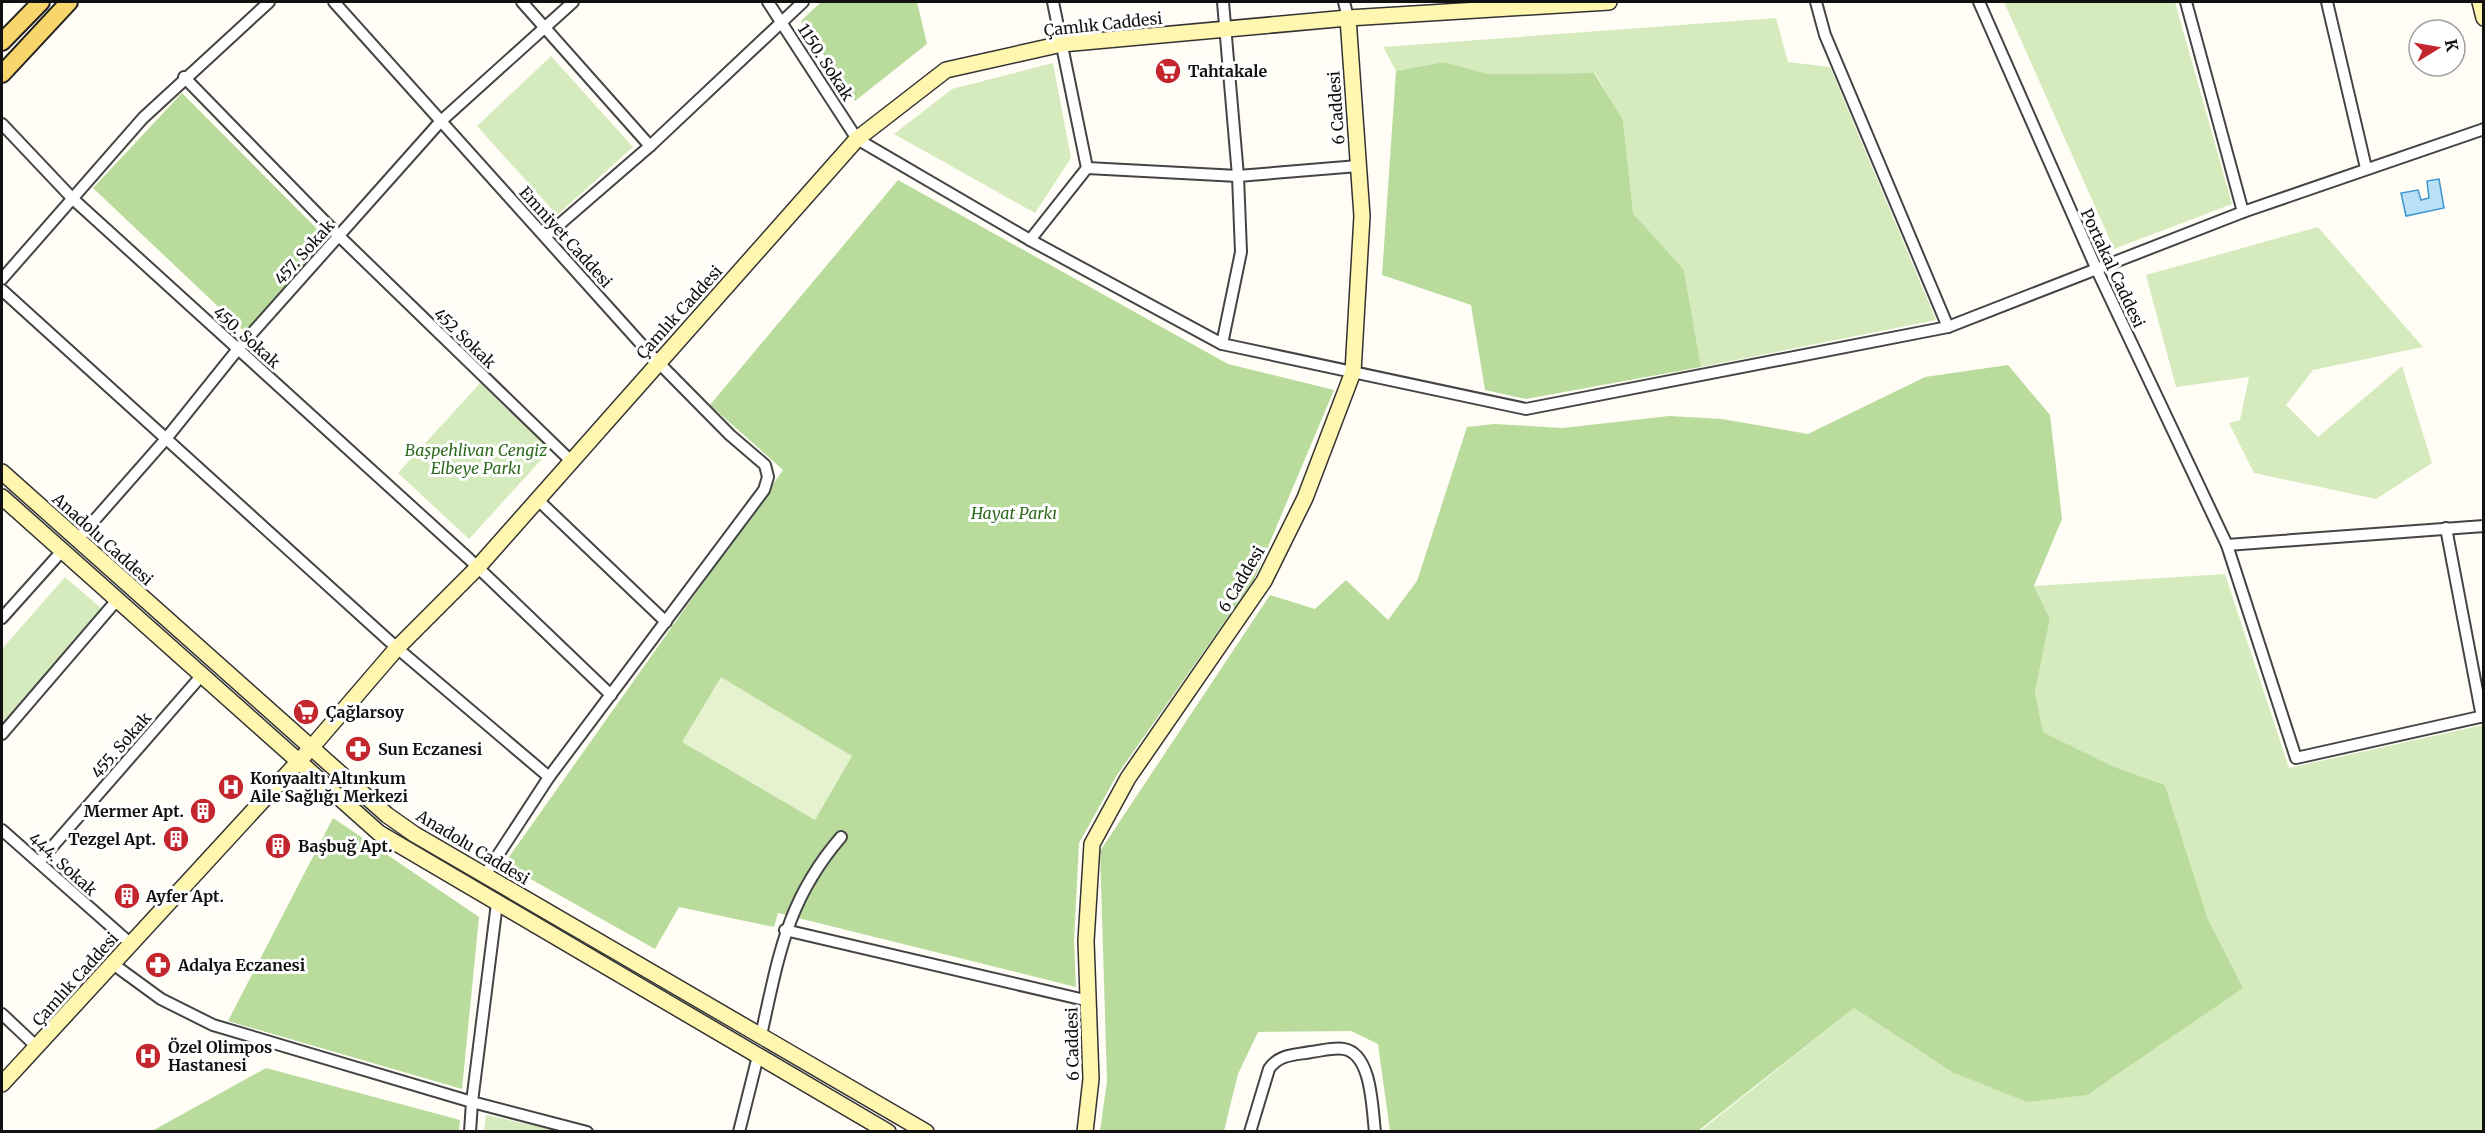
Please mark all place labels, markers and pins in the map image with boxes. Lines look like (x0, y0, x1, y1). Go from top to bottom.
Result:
supermarket icon: Tahtakale (1153, 56, 1183, 86)
place label: Tahtakale (1188, 61, 1268, 81)
supermarket icon: Çağlarsoy (291, 697, 321, 727)
place label: Çağlarsoy (326, 702, 404, 722)
pharmacy icon: Sun Eczanesi (343, 734, 373, 764)
place label: Sun Eczanesi (378, 739, 483, 759)
place label: Konyaaltı Altınkum Aile Sağlığı Merkezi (249, 768, 408, 806)
hospital icon: Konyaaltı Altınkum Aile Sağlığı Merkezi (216, 772, 246, 802)
building icon: Mermer Apt. (188, 796, 218, 826)
place label: Mermer Apt. (84, 801, 184, 821)
building icon: Tezgel Apt. (161, 824, 191, 854)
place label: Tezgel Apt. (68, 829, 156, 849)
building icon: Başbuğ Apt. (263, 831, 293, 861)
place label: Başbuğ Apt. (298, 836, 392, 856)
building icon: Ayfer Apt. (112, 881, 142, 911)
place label: Ayfer Apt. (145, 886, 224, 906)
pharmacy icon: Adalya Eczanesi (143, 950, 173, 980)
place label: Adalya Eczanesi (177, 955, 306, 975)
place label: Özel Olimpos Hastanesi (168, 1037, 272, 1075)
hospital icon: Özel Olimpos Hastanesi (133, 1041, 163, 1071)

